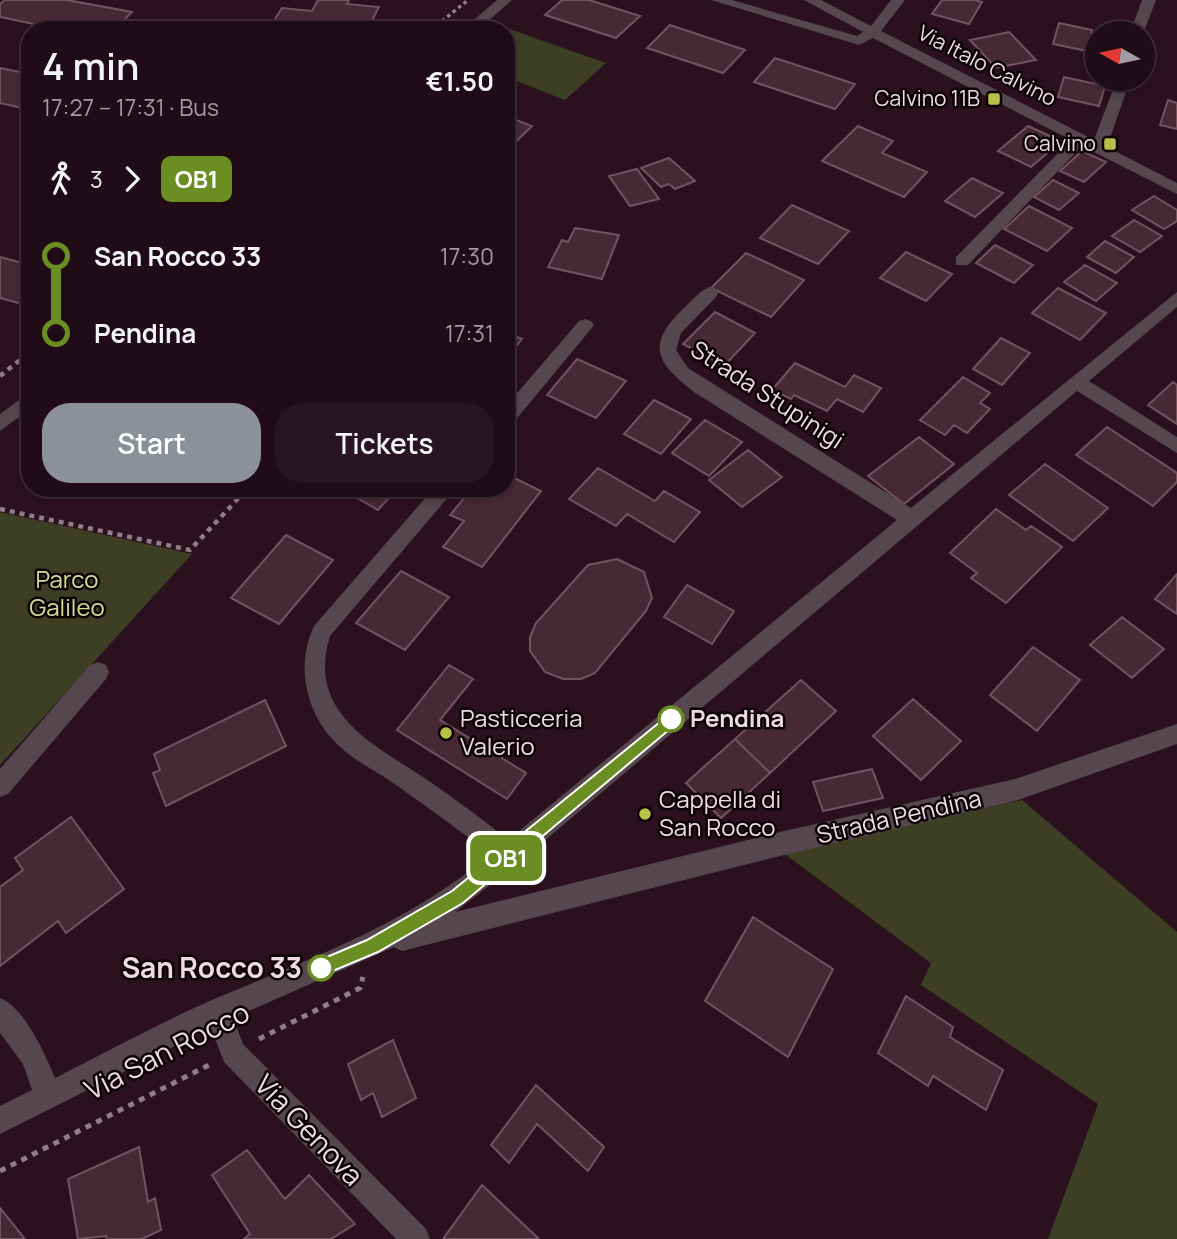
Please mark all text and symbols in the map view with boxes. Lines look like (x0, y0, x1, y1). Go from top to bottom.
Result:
street label: Via Italo Calvino (914, 18, 1061, 112)
north arrow (1085, 21, 1155, 91)
map controls (1085, 21, 1155, 91)
text: 4 min (42, 39, 139, 91)
text: €1.50 (426, 63, 494, 99)
place label: Calvino 11B (875, 84, 980, 112)
text: 17:27 – 17:31 · Bus (42, 91, 219, 123)
marker: Calvino 11B (986, 91, 1002, 107)
place label: Calvino (1024, 129, 1096, 157)
marker: Calvino (1102, 136, 1118, 152)
icon: walk (42, 160, 80, 198)
icon: forward (113, 160, 151, 198)
text: OB1 (175, 162, 218, 195)
text: 3 (90, 163, 103, 195)
text: San Rocco 33 (94, 238, 261, 274)
text: 17:30 (440, 240, 494, 272)
text: Pendina (94, 315, 196, 351)
text: 17:31 (445, 317, 494, 349)
street label: Strada Stupinigi (685, 332, 851, 456)
button: Start (42, 403, 261, 483)
button: Tickets (275, 403, 494, 483)
park label: Parco Galileo (29, 562, 105, 623)
place label: Pasticceria Valerio (460, 701, 583, 762)
place label: Pendina (690, 701, 784, 734)
marker: Pendina (658, 706, 684, 732)
marker: Pasticceria Valerio (438, 725, 454, 741)
street label: Strada Pendina (813, 781, 984, 851)
place label: Cappella di San Rocco (659, 782, 781, 843)
marker: Cappella di San Rocco (637, 806, 653, 822)
line badge: OB1 (466, 835, 546, 881)
text: OB1 (484, 841, 528, 874)
place label: San Rocco 33 (122, 948, 302, 986)
marker: San Rocco 33 (308, 955, 334, 981)
street label: Via San Rocco (78, 992, 255, 1108)
street label: Via Genova (247, 1065, 372, 1193)

